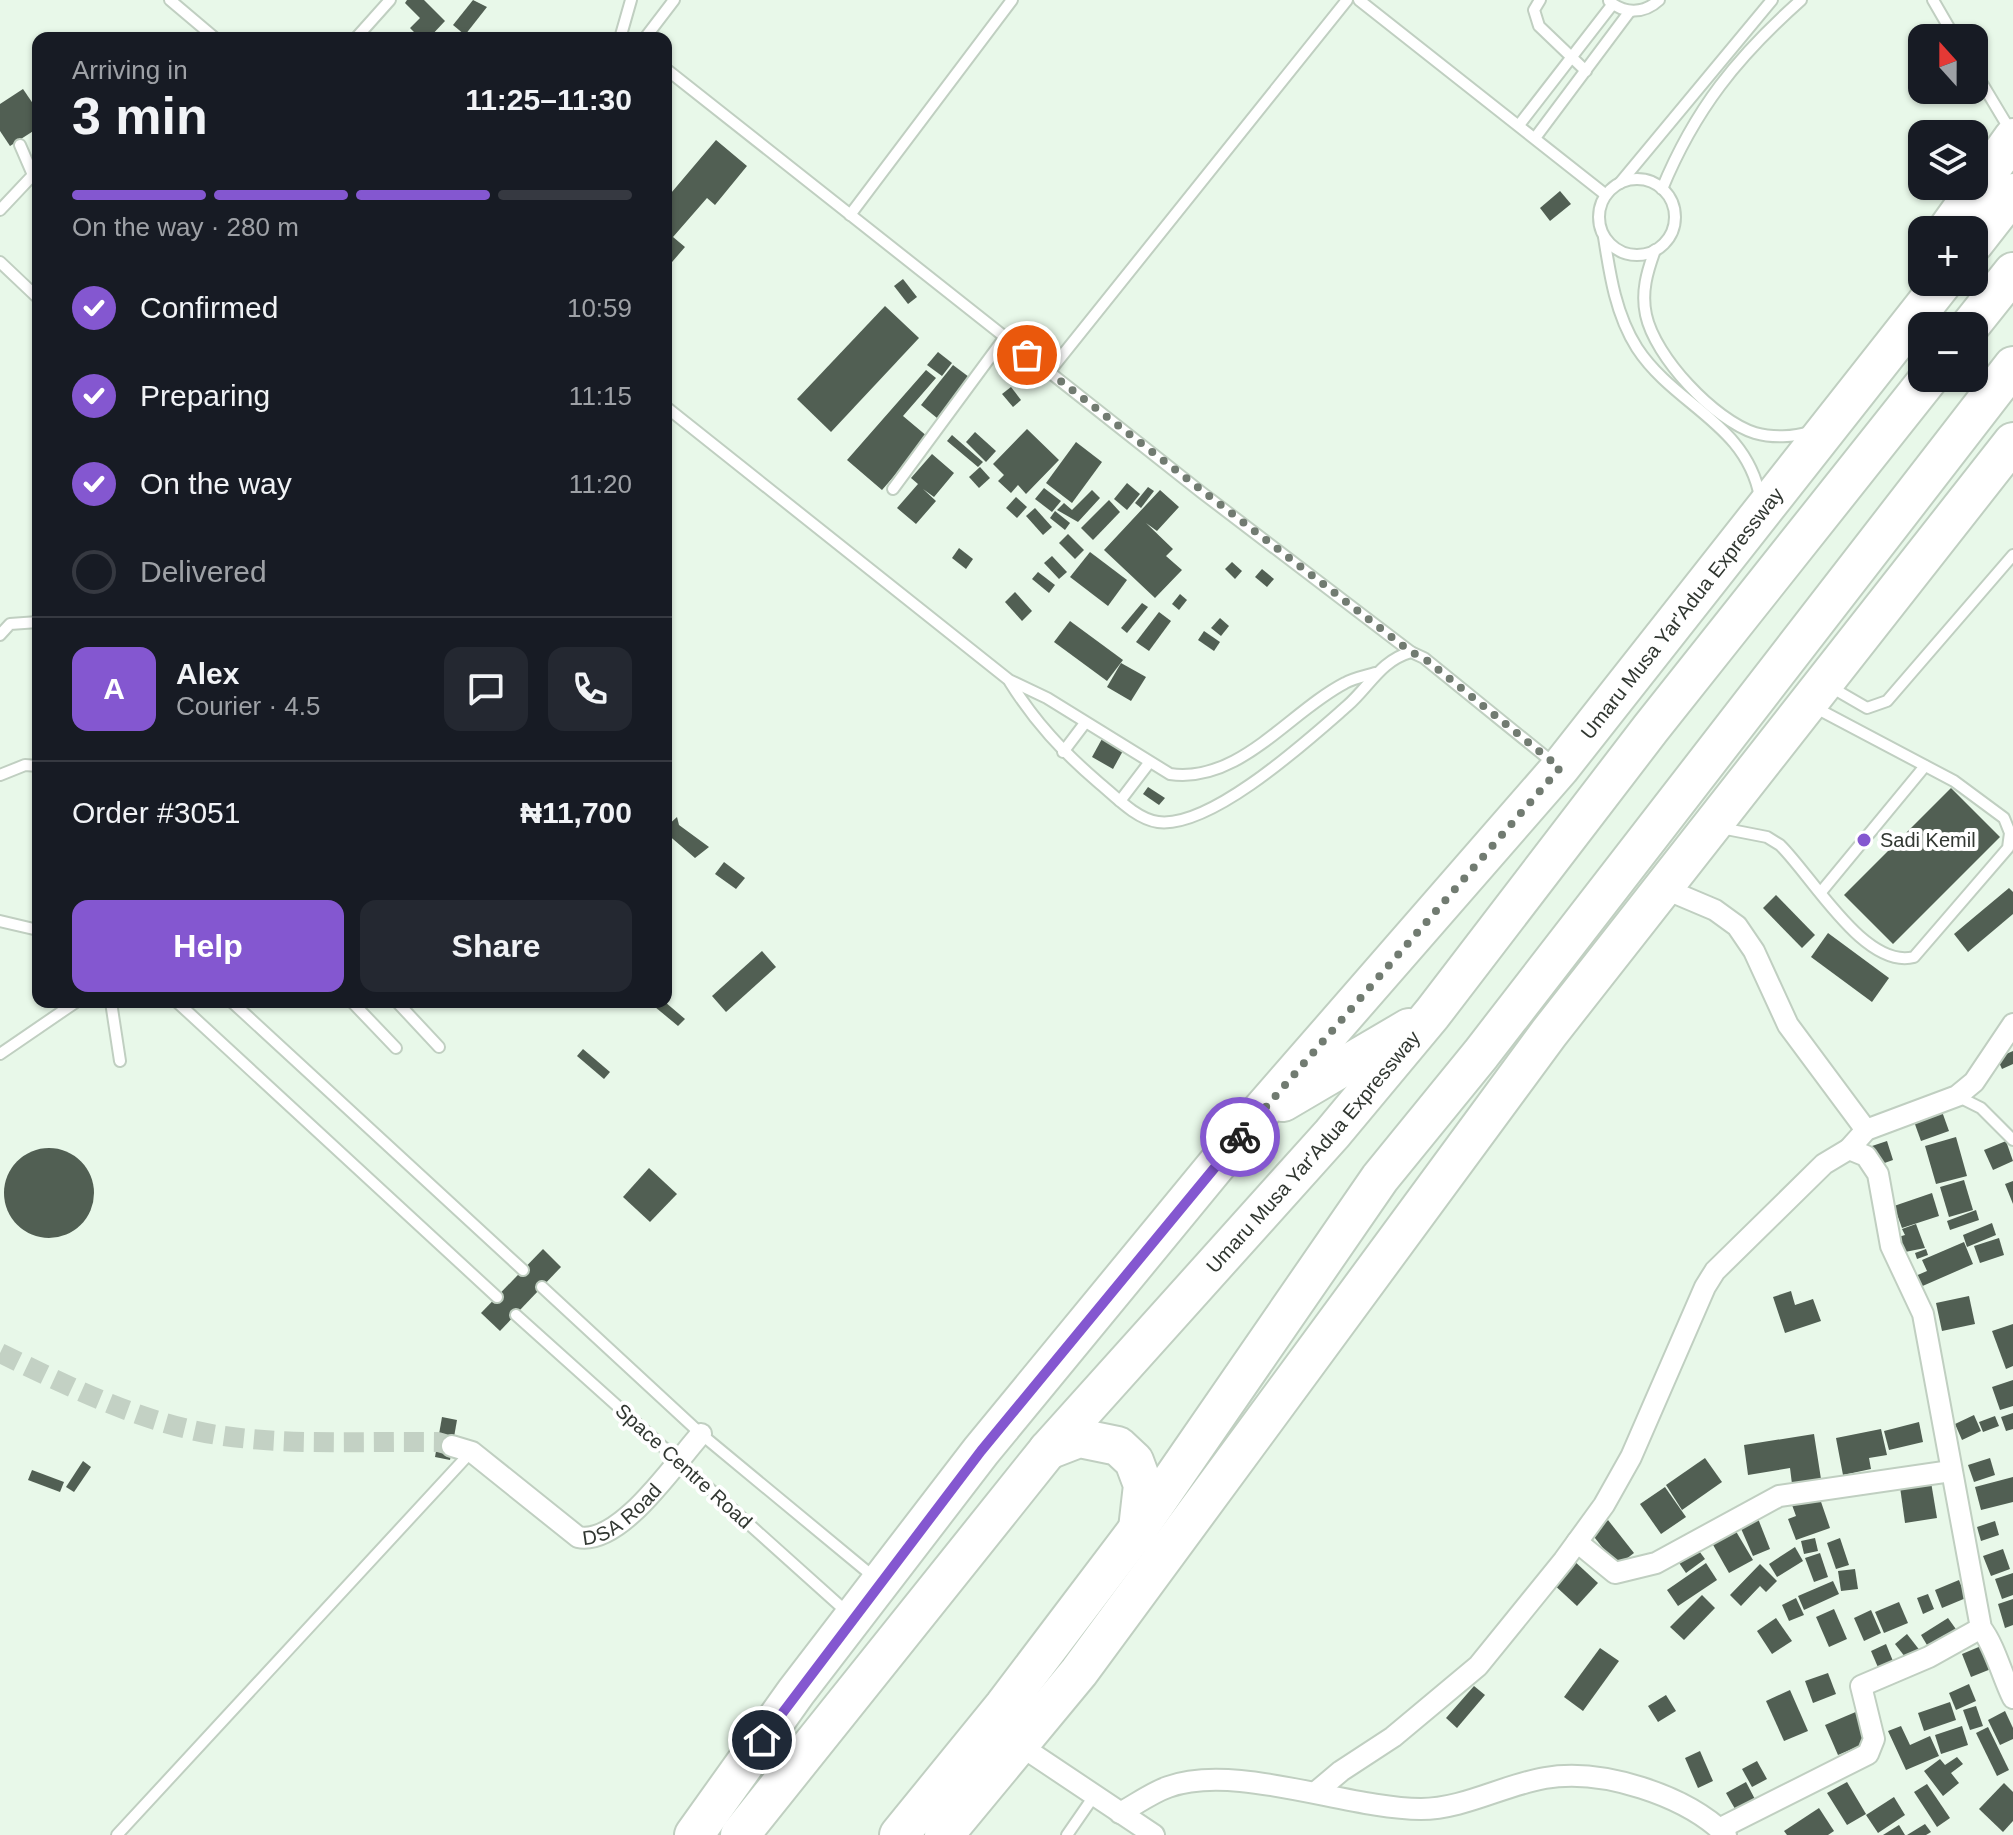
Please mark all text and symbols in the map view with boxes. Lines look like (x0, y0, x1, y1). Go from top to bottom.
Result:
north arrow (1908, 24, 1988, 104)
map controls (1908, 24, 1988, 392)
text: Arriving in (72, 55, 188, 85)
text: 11:25–11:30 (465, 83, 632, 116)
text: 3 min (72, 87, 208, 145)
button: layers (1908, 120, 1988, 200)
text: On the way · 280 m (72, 212, 299, 242)
button: + (1908, 216, 1988, 296)
icon: check (72, 286, 116, 330)
text: Confirmed (140, 291, 278, 324)
text: 10:59 (567, 293, 632, 323)
button: − (1908, 312, 1988, 392)
pin (993, 321, 1061, 389)
icon: bag (1005, 333, 1049, 377)
icon: check (72, 374, 116, 418)
text: Preparing (140, 379, 270, 412)
text: 11:15 (569, 381, 632, 411)
icon: check (72, 462, 116, 506)
text: On the way (140, 467, 292, 500)
text: 11:20 (569, 469, 632, 499)
street label: Umaru Musa Yar'Adua Expressway (1576, 483, 1788, 743)
text: Delivered (140, 555, 267, 588)
button: chat (444, 647, 528, 731)
button: phone (548, 647, 632, 731)
text: Alex (176, 657, 239, 690)
text: A (103, 672, 125, 705)
text: Courier · 4.5 (176, 691, 321, 721)
text: Order #3051 (72, 796, 240, 829)
text: ₦11,700 (520, 796, 632, 829)
place label: Sadi Kemil (1880, 829, 1976, 851)
marker: Sadi Kemil (1855, 831, 1873, 849)
button: Help (72, 900, 344, 992)
button: Share (360, 900, 632, 992)
street label: Umaru Musa Yar'Adua Expressway (1202, 1027, 1424, 1277)
courier (1200, 1097, 1280, 1177)
icon: bike (1218, 1115, 1262, 1159)
street label: Space Centre Road (611, 1399, 757, 1533)
street label: DSA Road (581, 1479, 666, 1549)
pin (728, 1706, 796, 1774)
icon: home (740, 1718, 784, 1762)

